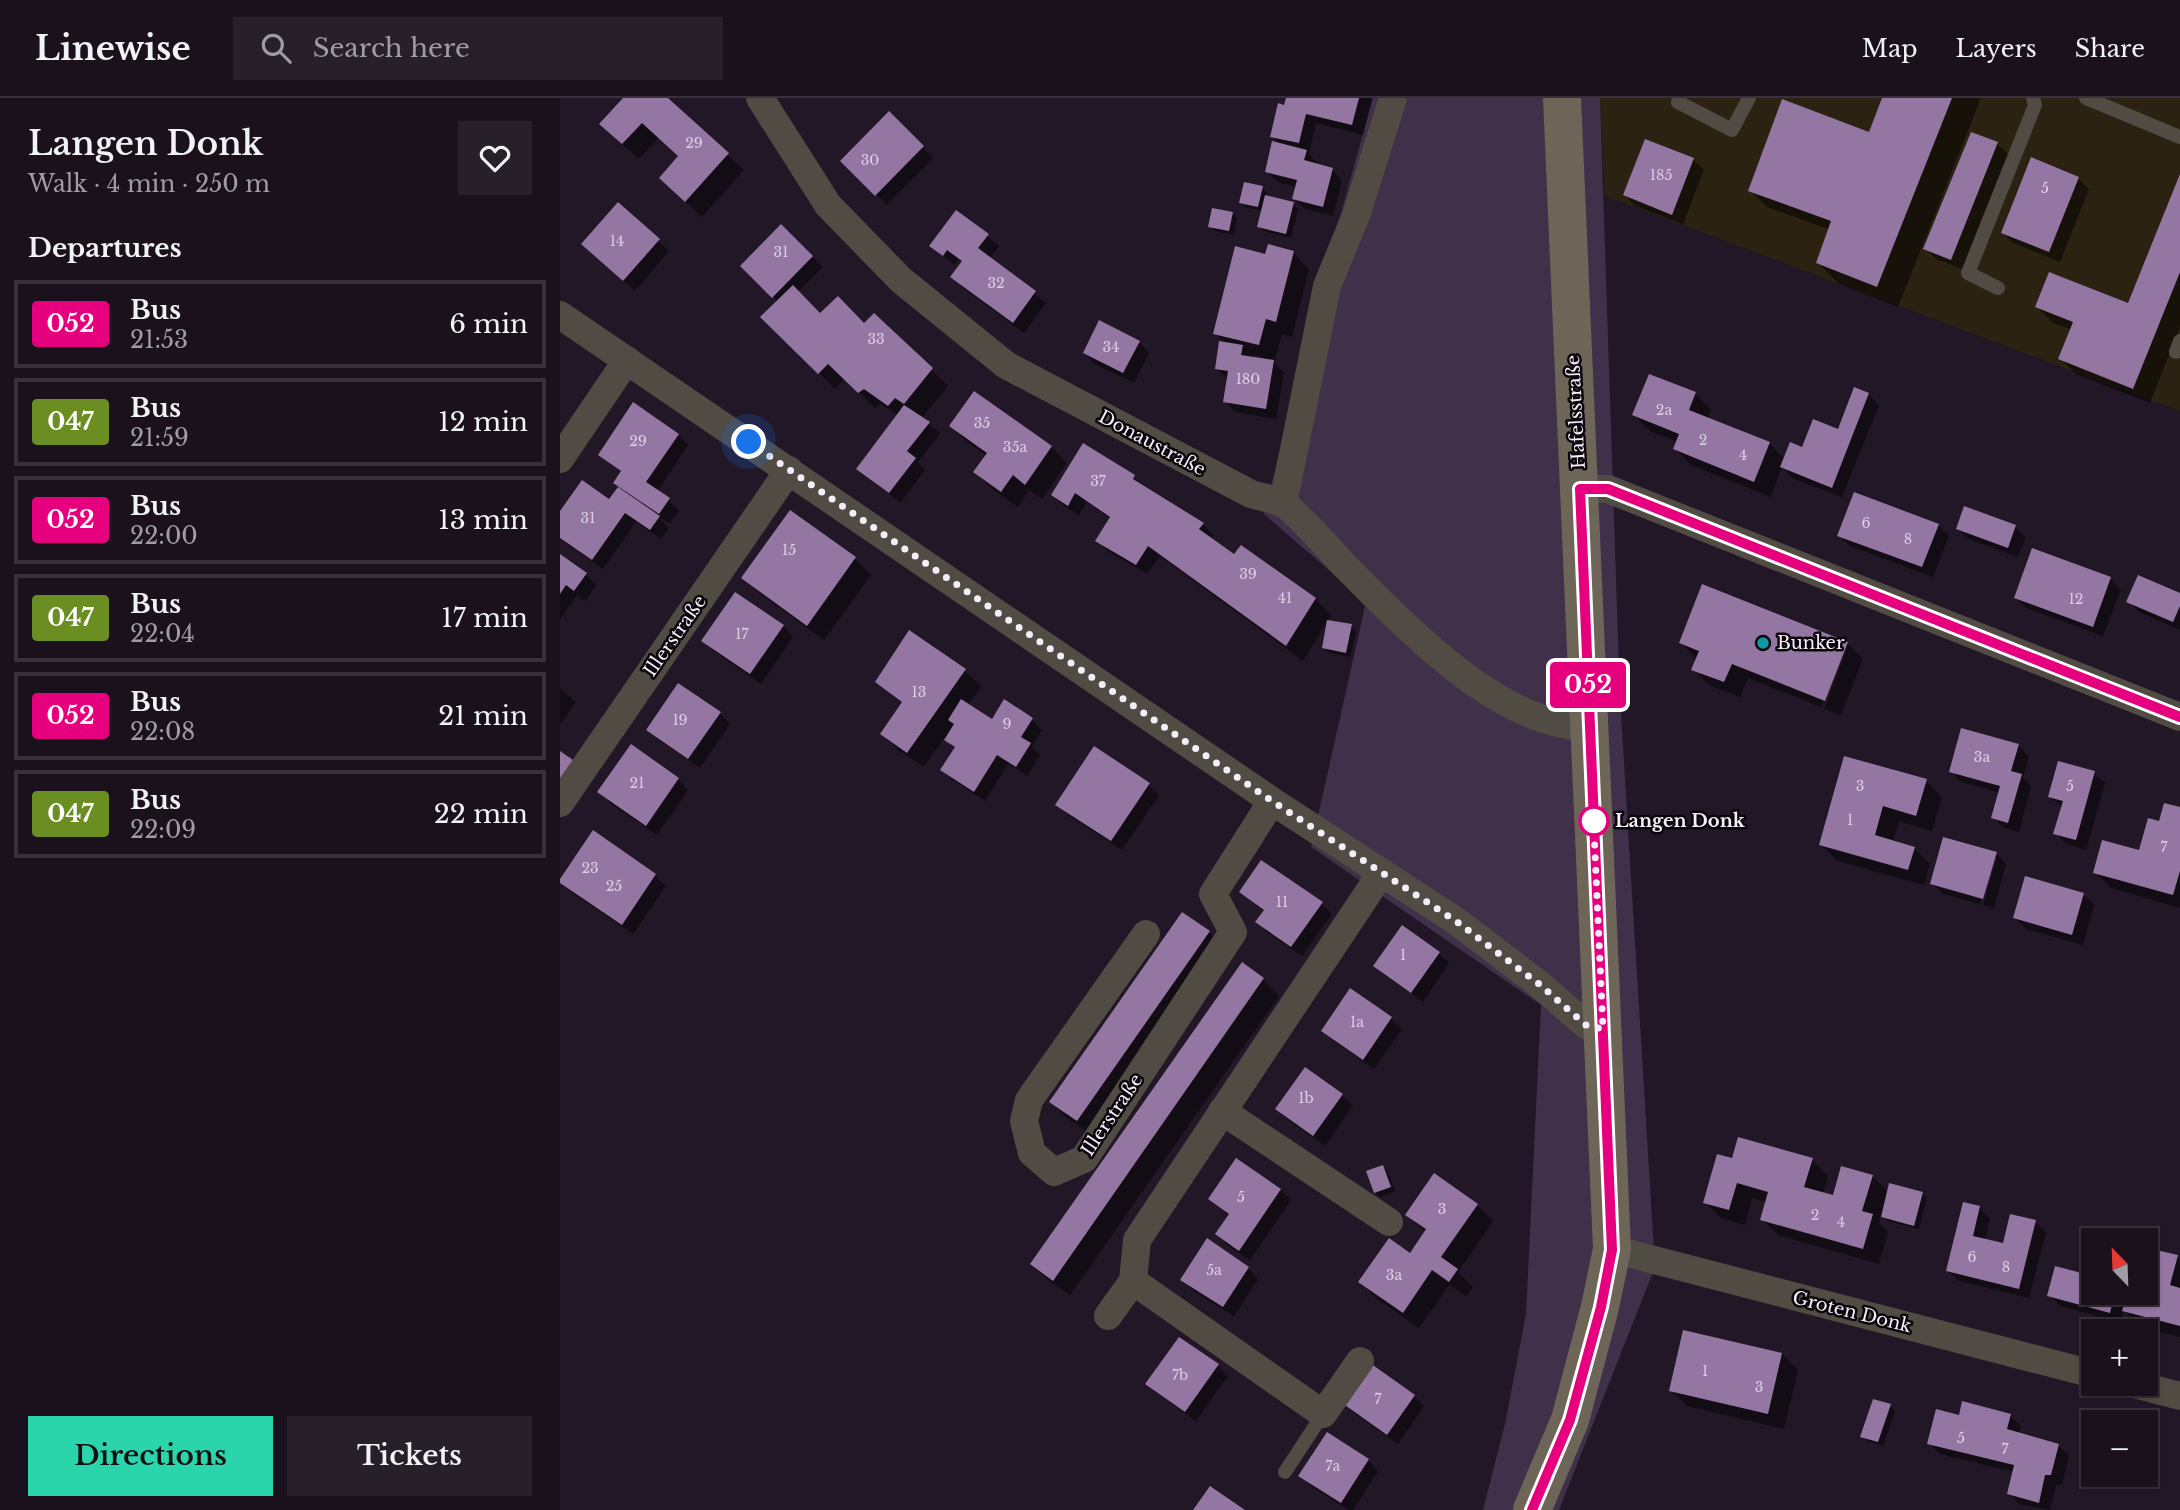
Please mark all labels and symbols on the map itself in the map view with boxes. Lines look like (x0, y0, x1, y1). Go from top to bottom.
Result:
house number: 29 (685, 134, 703, 152)
house number: 30 (861, 151, 879, 169)
house number: 185 (1650, 166, 1672, 184)
house number: 5 (2041, 179, 2049, 197)
house number: 14 (610, 232, 624, 250)
house number: 31 (774, 243, 788, 261)
house number: 32 (987, 274, 1005, 292)
house number: 33 (867, 330, 885, 348)
house number: 34 (1103, 338, 1119, 356)
street label: Hafelsstraße (1562, 354, 1590, 470)
house number: 180 (1236, 370, 1260, 388)
house number: 2a (1656, 401, 1672, 419)
street label: Donaustraße (1095, 406, 1209, 480)
house number: 35 (974, 414, 990, 432)
your location (731, 424, 766, 459)
house number: 2 (1699, 431, 1707, 449)
house number: 29 (629, 432, 647, 450)
house number: 35a (1003, 438, 1027, 456)
house number: 4 (1739, 446, 1747, 464)
house number: 37 (1090, 472, 1107, 490)
house number: 31 (581, 509, 595, 527)
house number: 6 (1861, 514, 1871, 532)
house number: 8 (1904, 530, 1912, 548)
house number: 15 (782, 541, 796, 559)
house number: 39 (1239, 565, 1257, 583)
house number: 41 (1278, 589, 1292, 607)
house number: 12 (2069, 590, 2083, 608)
street label: Illerstraße (639, 591, 711, 681)
house number: 17 (735, 625, 750, 643)
place label: Bunker (1777, 632, 1845, 654)
marker: Bunker (1755, 635, 1771, 651)
line badge: 052 (1548, 662, 1628, 708)
house number: 13 (912, 683, 926, 701)
house number: 19 (672, 711, 688, 729)
house number: 9 (1002, 715, 1012, 733)
house number: 3a (1974, 748, 1990, 766)
house number: 21 (630, 774, 644, 792)
house number: 3 (1856, 777, 1864, 795)
house number: 5 (2066, 777, 2074, 795)
marker: Langen Donk (1579, 806, 1609, 836)
place label: Langen Donk (1615, 810, 1746, 832)
house number: 1 (1847, 811, 1853, 829)
house number: 7 (2160, 838, 2168, 856)
house number: 23 (581, 859, 599, 877)
house number: 25 (606, 877, 622, 895)
house number: 11 (1276, 893, 1288, 911)
house number: 1 (1400, 946, 1406, 964)
house number: 1a (1350, 1013, 1364, 1031)
street label: Illerstraße (1077, 1070, 1147, 1160)
house number: 1b (1298, 1089, 1314, 1107)
house number: 5 (1237, 1188, 1245, 1206)
house number: 3 (1438, 1200, 1446, 1218)
house number: 2 (1811, 1206, 1819, 1224)
house number: 4 (1837, 1213, 1845, 1231)
north arrow (2081, 1228, 2158, 1306)
house number: 6 (1967, 1248, 1977, 1266)
house number: 8 (2002, 1258, 2010, 1276)
house number: 5a (1206, 1261, 1222, 1279)
house number: 3a (1386, 1266, 1402, 1284)
street label: Groten Donk (1790, 1287, 1914, 1337)
house number: 1 (1702, 1362, 1708, 1380)
house number: 7b (1172, 1366, 1188, 1384)
house number: 3 (1755, 1378, 1763, 1396)
house number: 7 (1374, 1390, 1382, 1408)
house number: 5 (1957, 1429, 1965, 1447)
house number: 7 (2001, 1440, 2009, 1458)
house number: 7a (1326, 1457, 1341, 1475)

